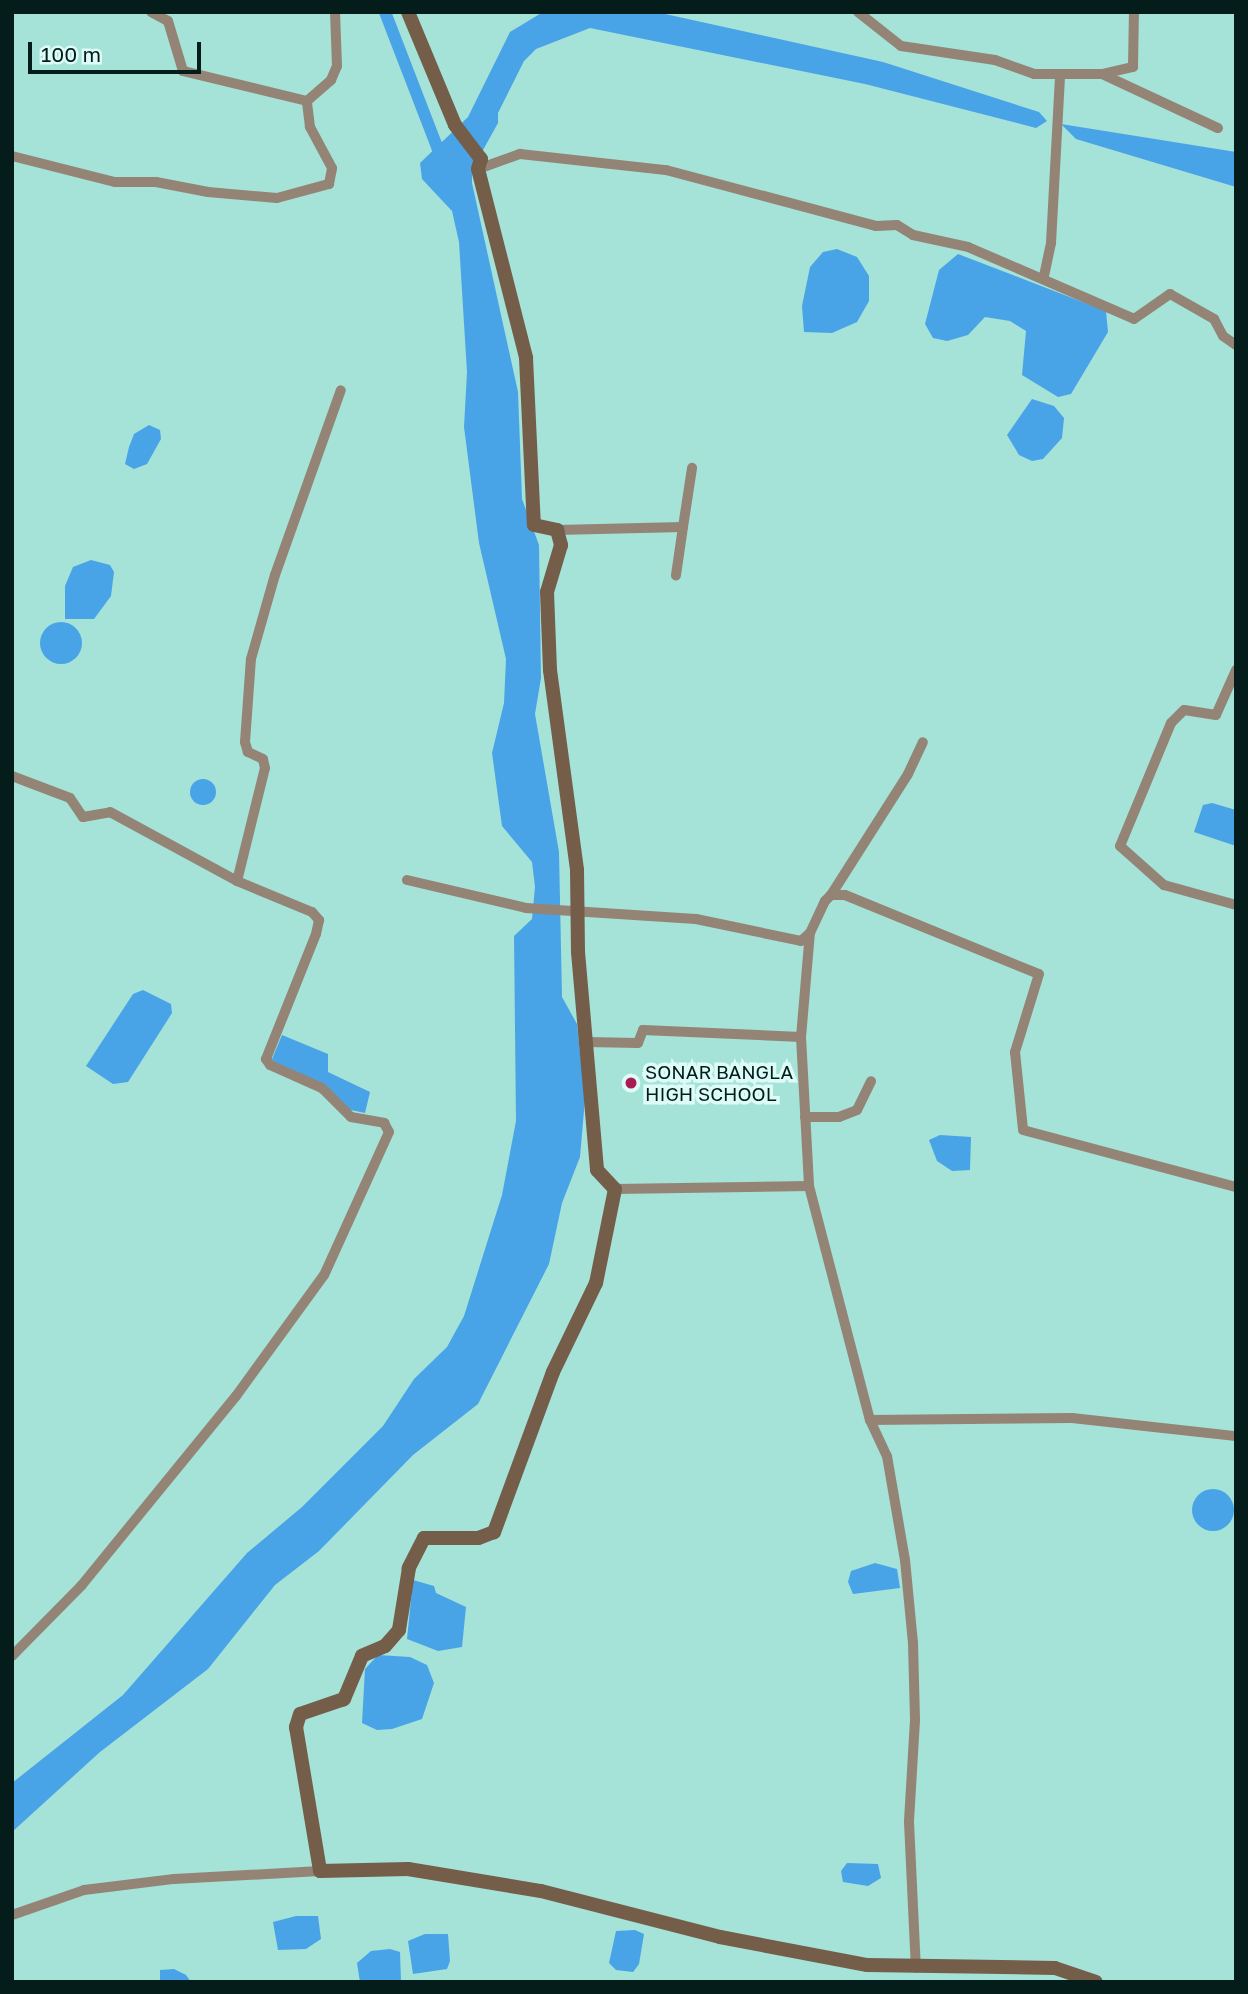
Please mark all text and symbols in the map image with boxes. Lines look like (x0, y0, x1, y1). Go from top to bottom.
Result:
scale bar (32, 28, 205, 72)
text: 100 m (41, 41, 101, 67)
place label: SONAR BANGLA HIGH SCHOOL (645, 1061, 793, 1105)
marker: SONAR BANGLA HIGH SCHOOL (623, 1075, 639, 1091)

